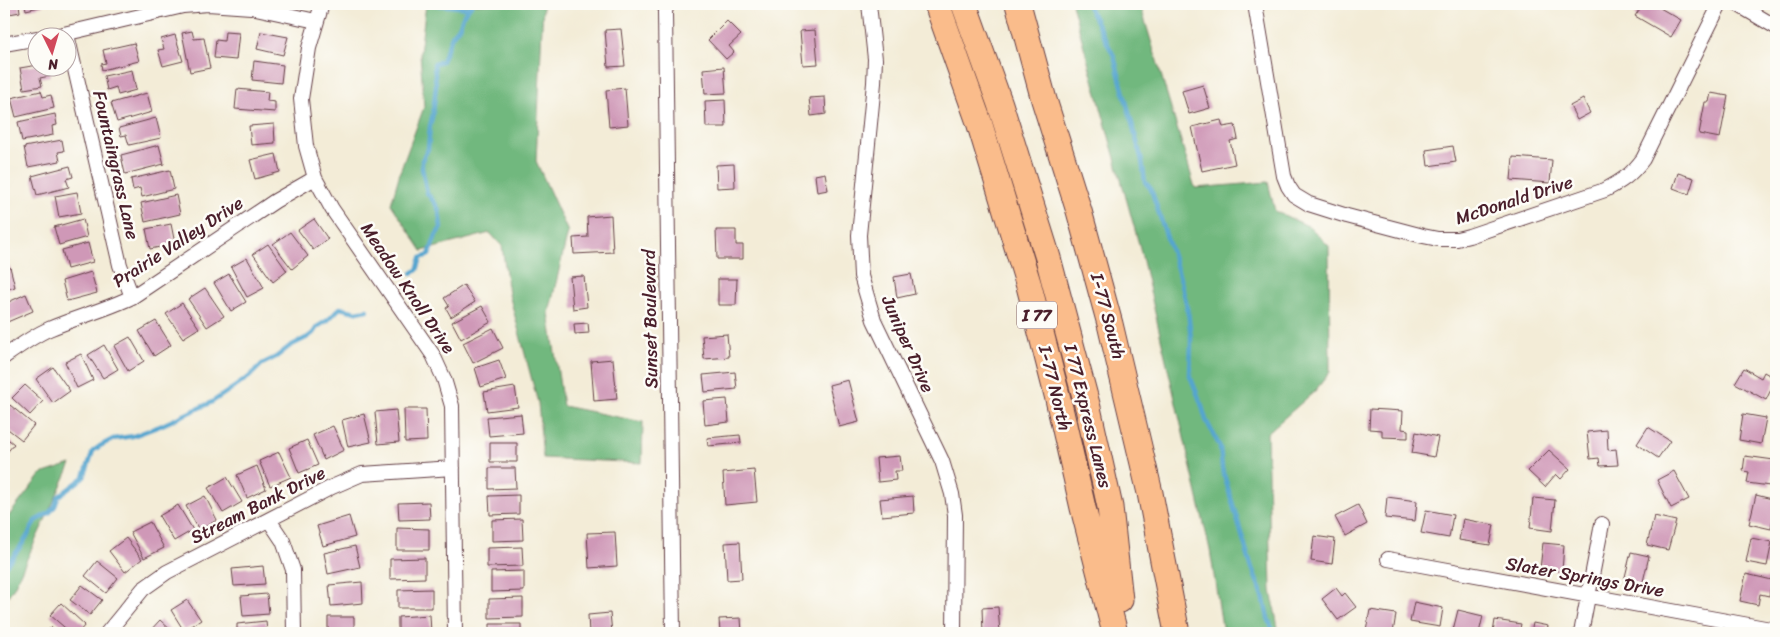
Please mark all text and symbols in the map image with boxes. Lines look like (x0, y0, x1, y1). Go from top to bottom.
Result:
north arrow (28, 28, 78, 78)
text: N (47, 51, 60, 77)
street label: Fountaingrass Lane (83, 87, 149, 243)
street label: McDonald Drive (1451, 166, 1577, 234)
street label: Prairie Valley Drive (106, 188, 250, 296)
street label: Meadow Knoll Drive (352, 215, 464, 361)
street label: Sunset Boulevard (633, 248, 667, 389)
street label: I-77 South (1081, 268, 1135, 363)
street label: Juniper Drive (872, 289, 944, 398)
road number: I 77 (1017, 302, 1057, 328)
street label: I 77 Express Lanes (1054, 340, 1122, 492)
street label: I-77 North (1029, 341, 1081, 434)
street label: Stream Bank Drive (185, 457, 331, 553)
street label: Slater Springs Drive (1503, 547, 1667, 607)

